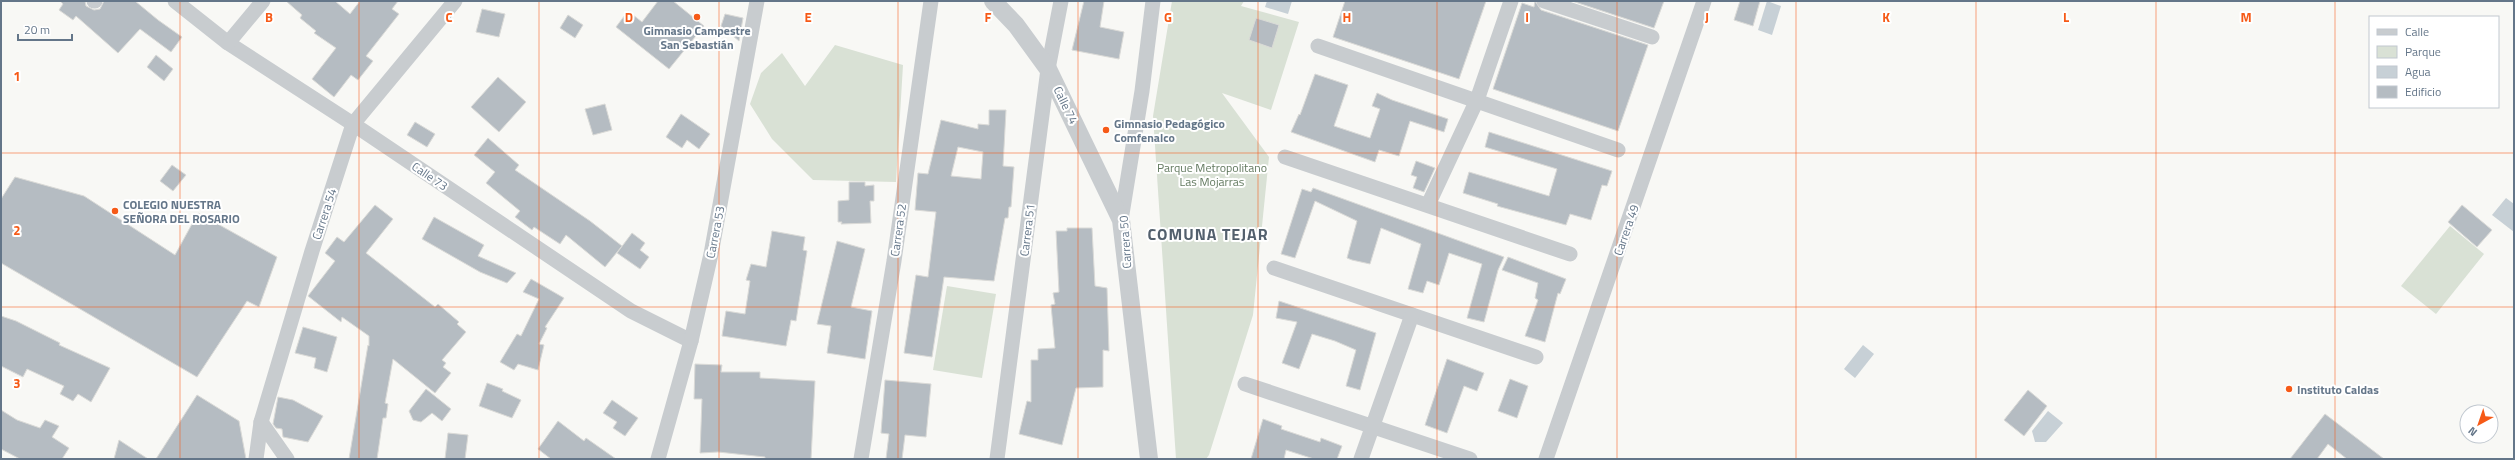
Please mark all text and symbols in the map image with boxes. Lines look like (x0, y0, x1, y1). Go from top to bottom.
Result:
text: B (265, 7, 273, 27)
text: C (445, 7, 453, 27)
text: D (625, 7, 633, 27)
text: E (804, 7, 812, 27)
text: F (985, 7, 992, 27)
text: G (1164, 7, 1172, 27)
text: H (1343, 7, 1351, 27)
text: I (1525, 7, 1529, 27)
text: J (1705, 7, 1709, 27)
text: K (1882, 7, 1890, 27)
text: L (2063, 7, 2069, 27)
text: M (2240, 7, 2252, 27)
marker: Gimnasio Campestre San Sebastián (692, 12, 702, 22)
scale bar (18, 16, 72, 42)
legend (2369, 16, 2499, 108)
text: 20 m (24, 20, 50, 39)
place label: Gimnasio Campestre San Sebastián (643, 21, 751, 54)
text: Calle (2405, 22, 2429, 41)
text: Parque (2405, 42, 2441, 61)
text: Agua (2405, 62, 2431, 81)
text: 1 (13, 66, 21, 86)
text: Edificio (2405, 82, 2441, 101)
street label: Calle 74 (1049, 83, 1083, 127)
place label: Gimnasio Pedagógico Comfenalco (1114, 114, 1225, 147)
marker: Gimnasio Pedagógico Comfenalco (1101, 125, 1111, 135)
street label: Calle 73 (408, 157, 452, 195)
park label: Parque Metropolitano Las Mojarras (1157, 158, 1267, 191)
street label: Carrera 54 (307, 186, 341, 242)
place label: COLEGIO NUESTRA SEÑORA DEL ROSARIO (123, 195, 240, 228)
street label: Carrera 52 (885, 202, 911, 258)
street label: Carrera 49 (1608, 202, 1644, 258)
street label: Carrera 51 (1014, 203, 1040, 257)
street label: Carrera 53 (701, 204, 729, 260)
marker: COLEGIO NUESTRA SEÑORA DEL ROSARIO (110, 206, 120, 216)
street label: Carrera 50 (1114, 215, 1136, 269)
text: 2 (13, 220, 21, 240)
district label: COMUNA TEJAR (1147, 222, 1269, 246)
text: 3 (13, 373, 21, 393)
place label: Instituto Caldas (2297, 380, 2379, 399)
marker: Instituto Caldas (2284, 384, 2294, 394)
north arrow (2459, 404, 2499, 444)
text: N (2465, 423, 2481, 440)

